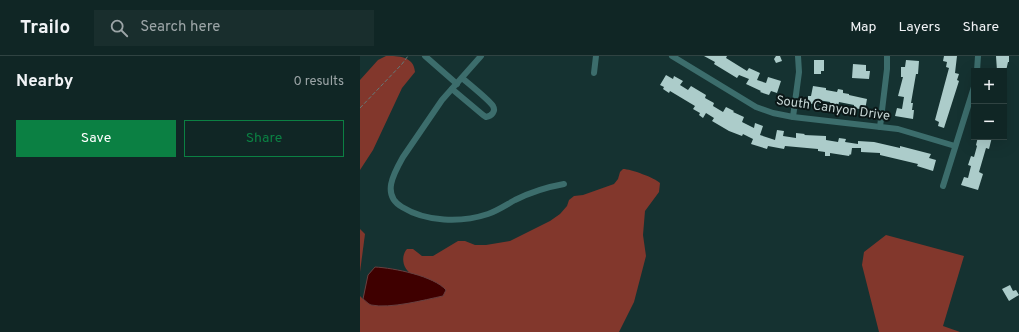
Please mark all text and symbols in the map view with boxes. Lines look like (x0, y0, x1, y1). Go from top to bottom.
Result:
search box (94, 10, 374, 46)
text: Trailo (20, 16, 70, 40)
icon: search (108, 17, 130, 39)
text: Search here (140, 18, 220, 37)
text: Map (850, 19, 876, 36)
text: Layers (898, 19, 940, 36)
text: Share (962, 19, 999, 36)
map controls (971, 68, 1007, 140)
button: + (971, 68, 1007, 104)
text: Nearby (16, 71, 73, 93)
text: 0 results (293, 74, 344, 90)
street label: South Canyon Drive (775, 93, 891, 125)
button: − (971, 104, 1007, 140)
button: Save (16, 120, 176, 157)
button: Share (184, 120, 344, 157)

